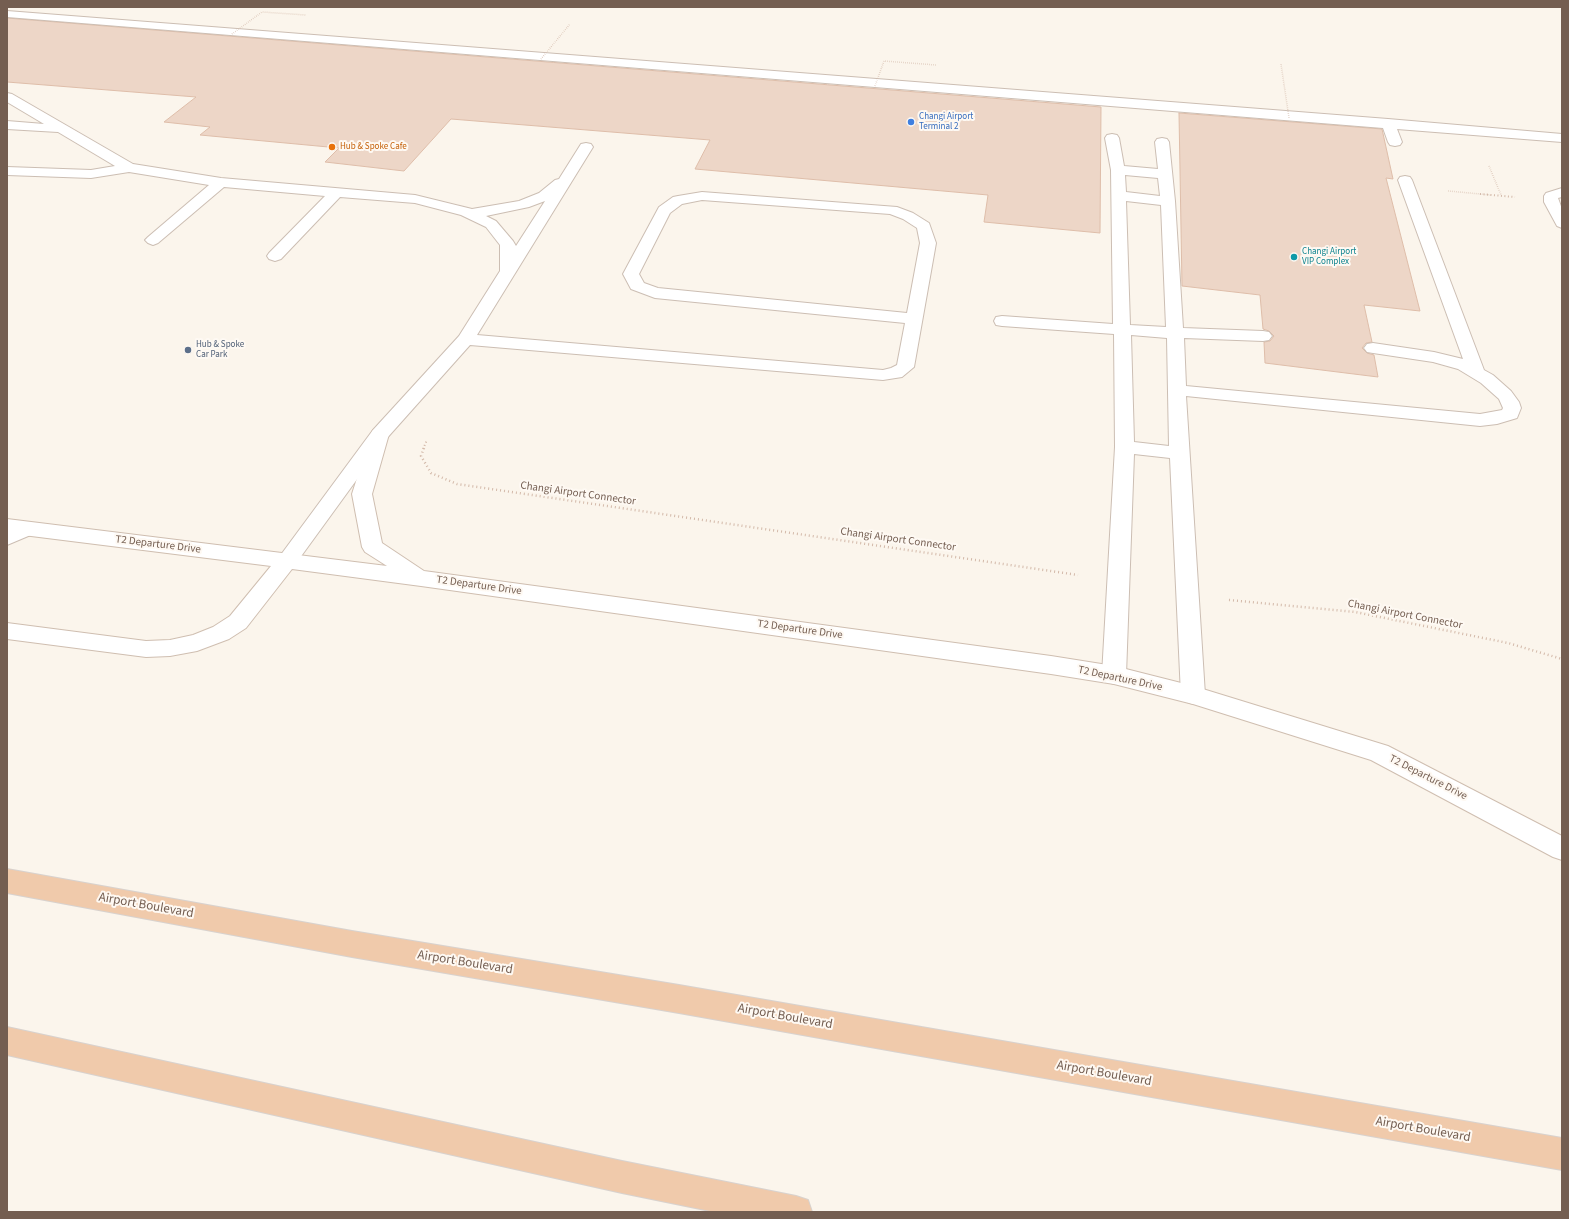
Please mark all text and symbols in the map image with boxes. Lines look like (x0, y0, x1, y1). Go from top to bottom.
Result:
place label: Changi Airport Terminal 2 (919, 112, 973, 133)
marker: Changi Airport Terminal 2 (906, 117, 916, 127)
marker: Hub & Spoke Cafe (327, 142, 337, 152)
place label: Hub & Spoke Cafe (340, 142, 407, 152)
place label: Changi Airport VIP Complex (1302, 247, 1356, 268)
marker: Changi Airport VIP Complex (1289, 252, 1299, 262)
place label: Hub & Spoke Car Park (196, 340, 244, 361)
marker: Hub & Spoke Car Park (183, 345, 193, 355)
street label: Changi Airport Connector (519, 479, 637, 509)
street label: Changi Airport Connector (839, 525, 957, 555)
street label: T2 Departure Drive (115, 533, 201, 557)
street label: T2 Departure Drive (435, 573, 523, 599)
street label: Changi Airport Connector (1347, 597, 1463, 633)
street label: T2 Departure Drive (756, 617, 844, 643)
street label: T2 Departure Drive (1077, 664, 1163, 694)
street label: T2 Departure Drive (1387, 753, 1469, 803)
street label: Airport Boulevard (97, 890, 195, 922)
street label: Airport Boulevard (416, 948, 514, 978)
street label: Airport Boulevard (736, 1001, 834, 1033)
street label: Airport Boulevard (1055, 1058, 1153, 1090)
street label: Airport Boulevard (1374, 1114, 1472, 1146)

